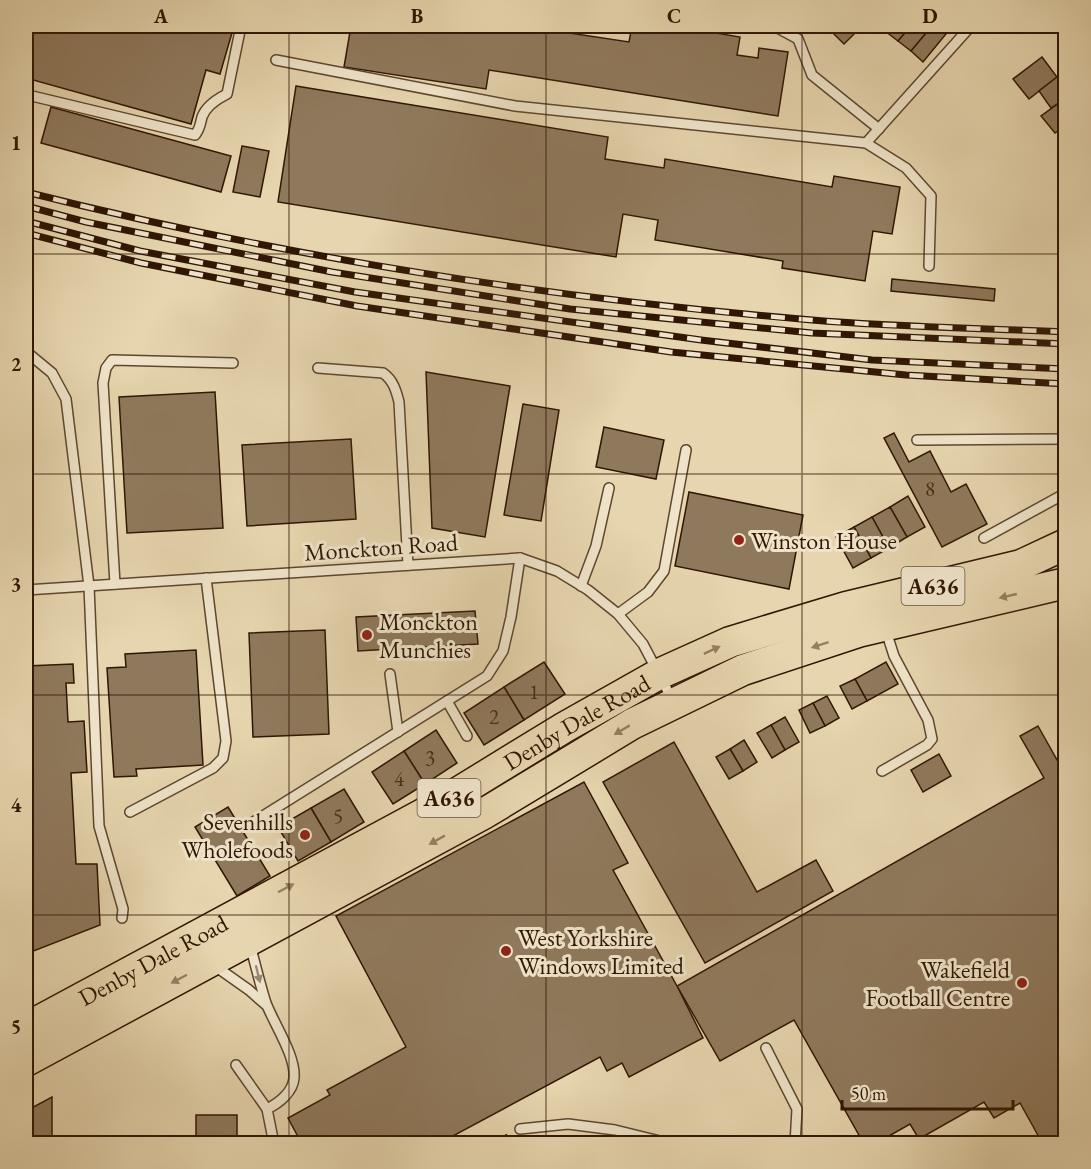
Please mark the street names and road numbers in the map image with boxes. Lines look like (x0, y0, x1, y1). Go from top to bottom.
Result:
street label: Monckton Road (303, 526, 460, 568)
road number: A636 (902, 567, 964, 605)
street label: Denby Dale Road (497, 666, 656, 777)
road number: A636 (418, 779, 480, 817)
street label: Denby Dale Road (73, 906, 234, 1013)

